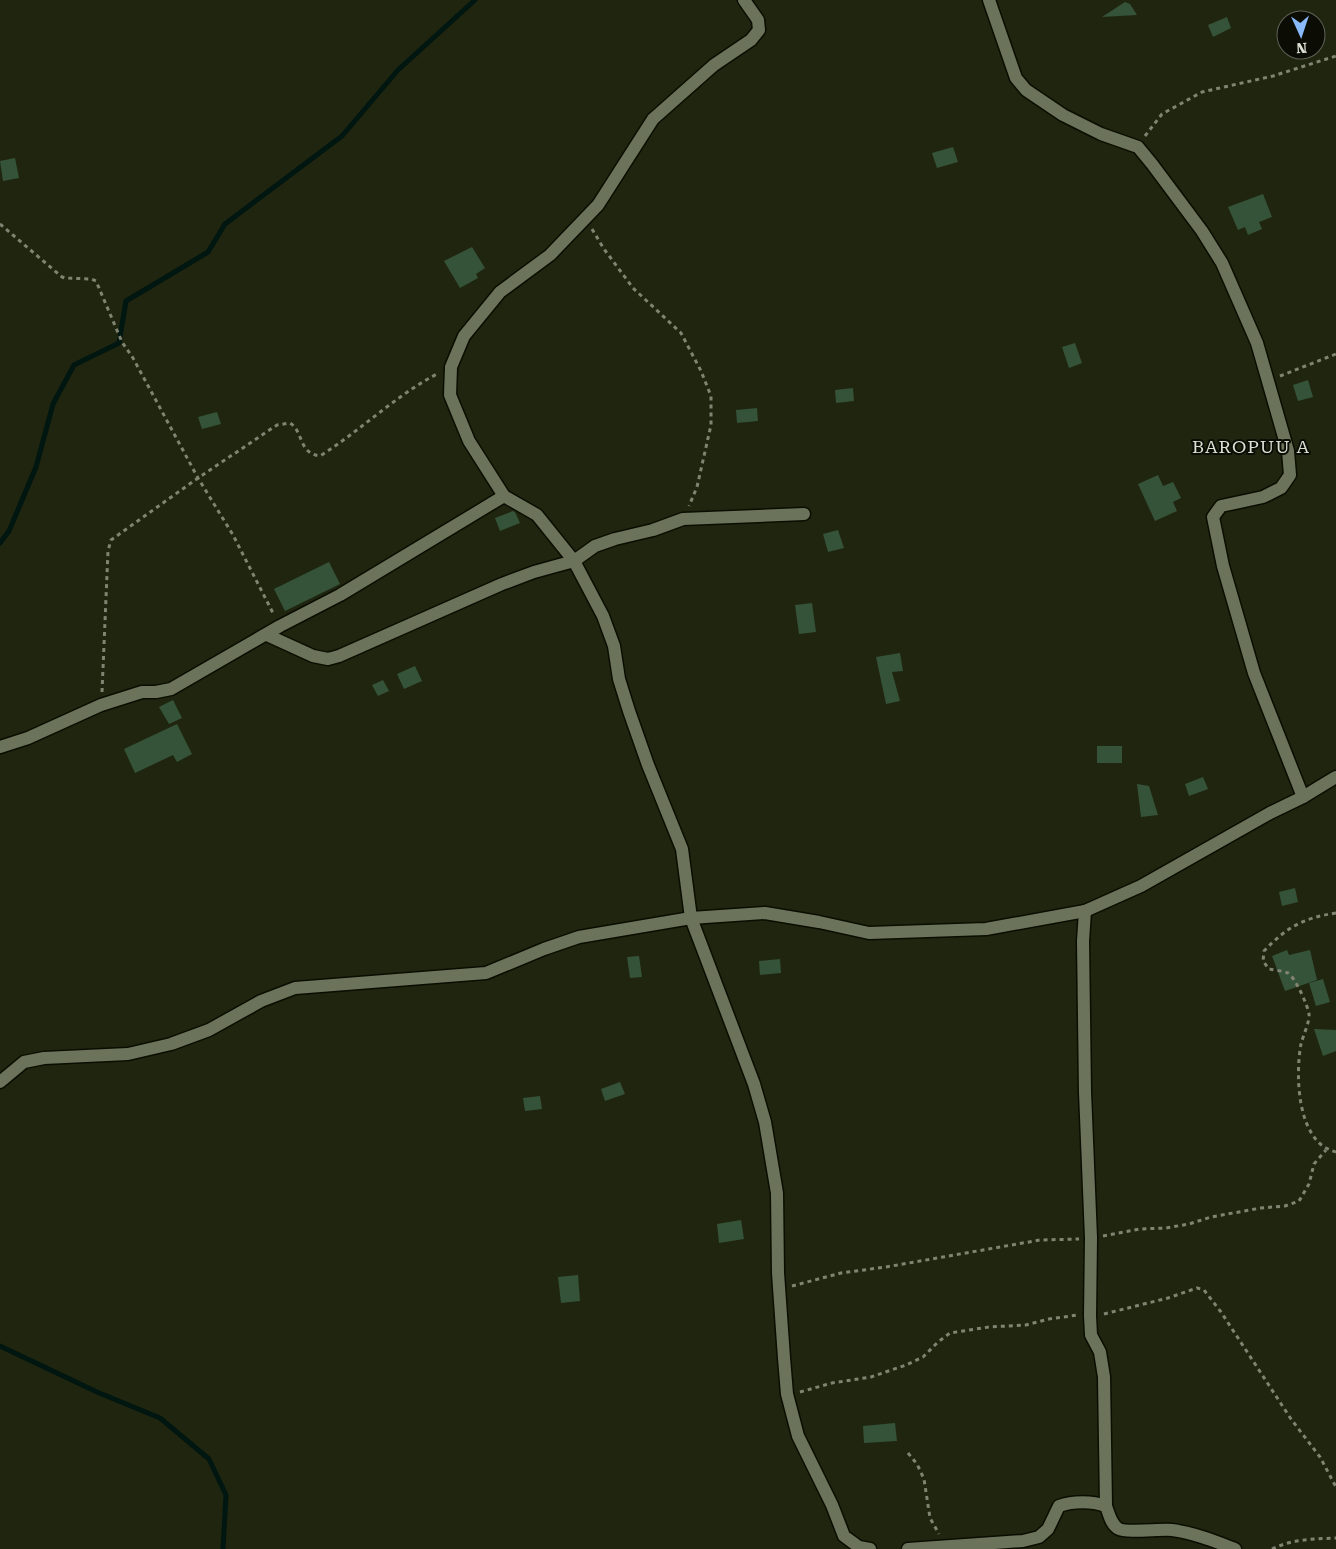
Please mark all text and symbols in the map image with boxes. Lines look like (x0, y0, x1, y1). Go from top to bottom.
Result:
north arrow (1276, 10, 1326, 60)
text: N (1296, 40, 1307, 56)
district label: BAROPUU A (1192, 436, 1310, 457)

